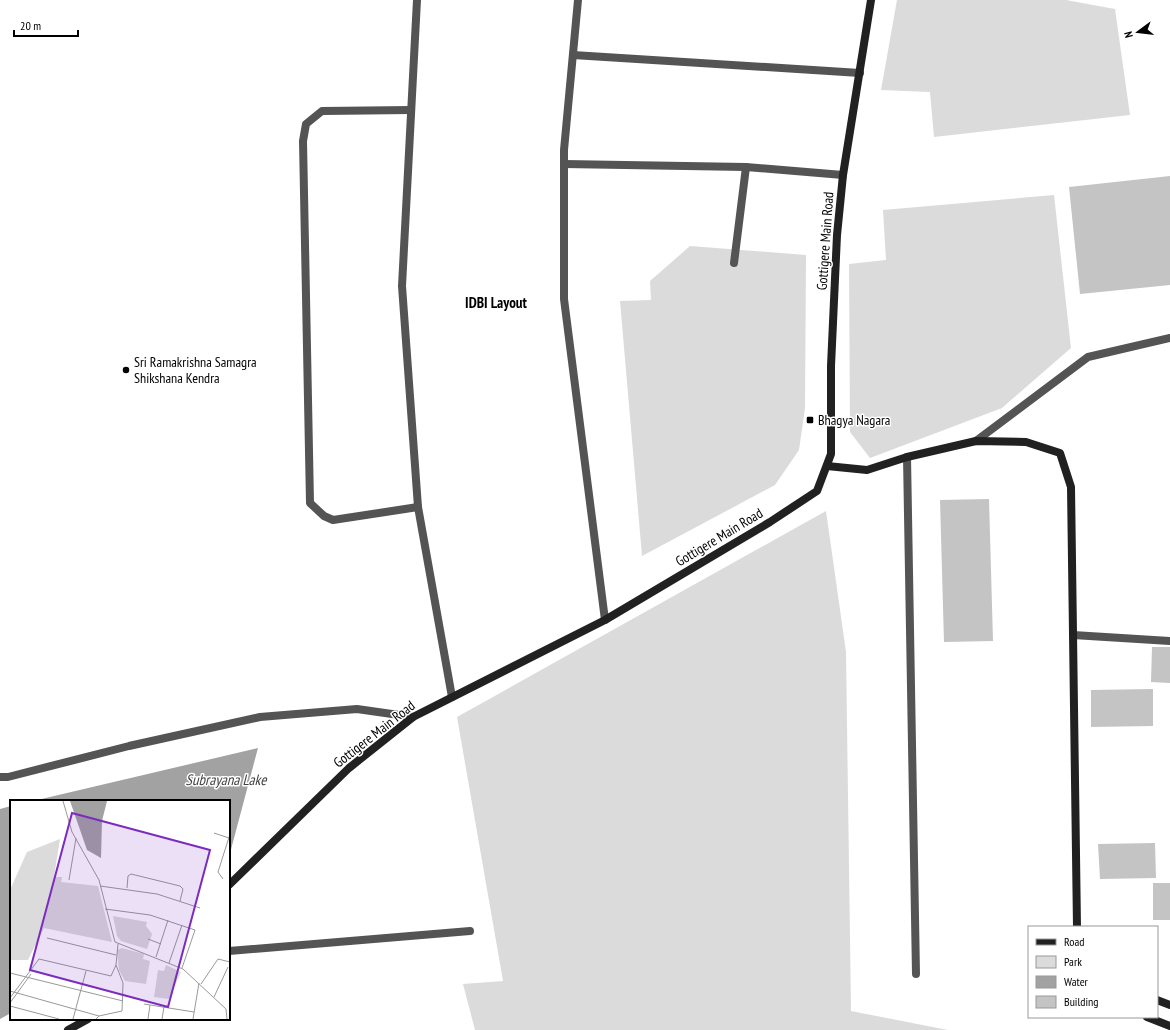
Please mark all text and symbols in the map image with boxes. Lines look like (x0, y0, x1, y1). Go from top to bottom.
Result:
scale bar (14, 12, 78, 38)
north arrow (1118, 12, 1158, 52)
text: 20 m (20, 18, 41, 33)
text: N (1121, 30, 1136, 39)
street label: Gottigere Main Road (813, 191, 837, 291)
district label: IDBI Layout (465, 293, 528, 312)
place label: Sri Ramakrishna Samagra Shikshana Kendra (134, 353, 257, 387)
marker: Sri Ramakrishna Samagra Shikshana Kendra (121, 365, 131, 375)
place label: Bhagya Nagara (818, 411, 890, 429)
marker: Bhagya Nagara (805, 415, 815, 425)
street label: Gottigere Main Road (672, 504, 766, 570)
street label: Gottigere Main Road (330, 697, 418, 771)
water label: Subrayana Lake (186, 770, 267, 789)
inset map (10, 800, 230, 1020)
legend (1028, 926, 1158, 1018)
text: Road (1064, 934, 1084, 949)
text: Park (1064, 954, 1082, 969)
text: Water (1064, 974, 1089, 989)
text: Building (1064, 994, 1099, 1009)

